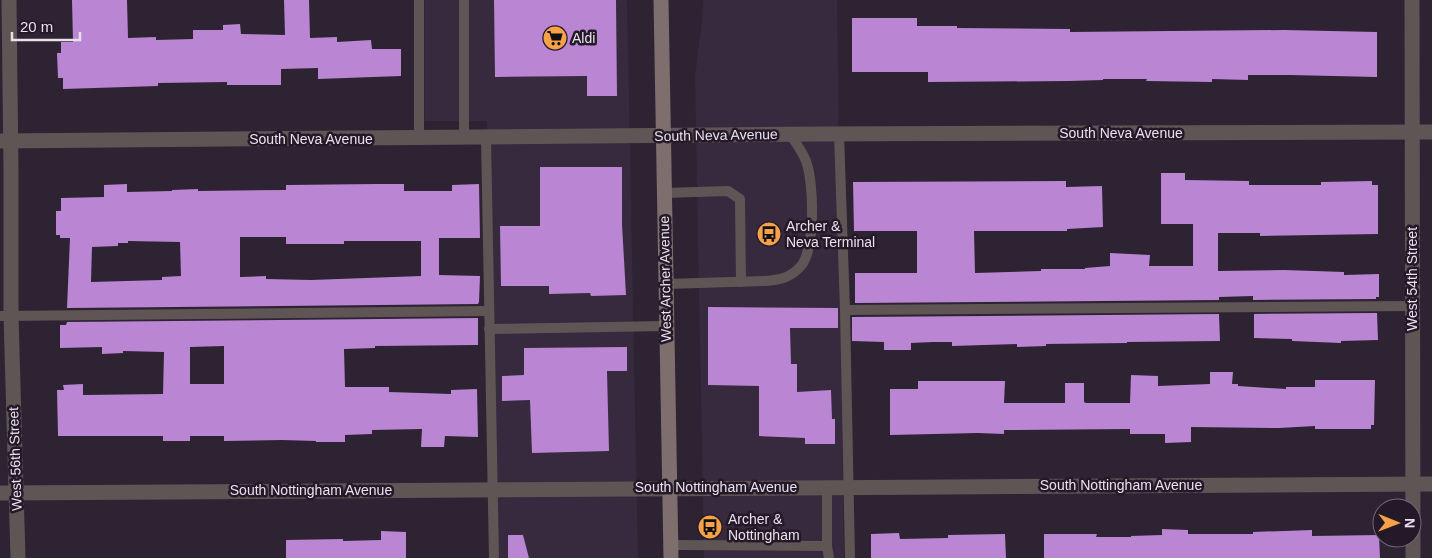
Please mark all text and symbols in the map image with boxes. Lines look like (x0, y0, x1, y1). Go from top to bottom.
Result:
scale bar (12, 10, 80, 42)
text: 20 m (20, 18, 53, 35)
supermarket icon: Aldi (542, 25, 568, 51)
place label: Aldi (572, 30, 595, 46)
street label: South Neva Avenue (1059, 125, 1183, 141)
street label: South Neva Avenue (654, 126, 778, 144)
street label: South Neva Avenue (249, 131, 373, 147)
street label: West Archer Avenue (656, 215, 674, 342)
place label: Archer & Neva Terminal (786, 218, 875, 250)
bus stop icon: Archer & Neva Terminal (756, 221, 782, 247)
street label: West 54th Street (1404, 227, 1420, 331)
street label: West 56th Street (5, 407, 25, 511)
street label: South Nottingham Avenue (1040, 477, 1202, 493)
street label: South Nottingham Avenue (635, 479, 797, 495)
street label: South Nottingham Avenue (230, 482, 392, 498)
north arrow (1372, 498, 1422, 548)
place label: Archer & Nottingham (728, 511, 800, 543)
bus stop icon: Archer & Nottingham (697, 514, 723, 540)
text: N (1402, 518, 1418, 528)

